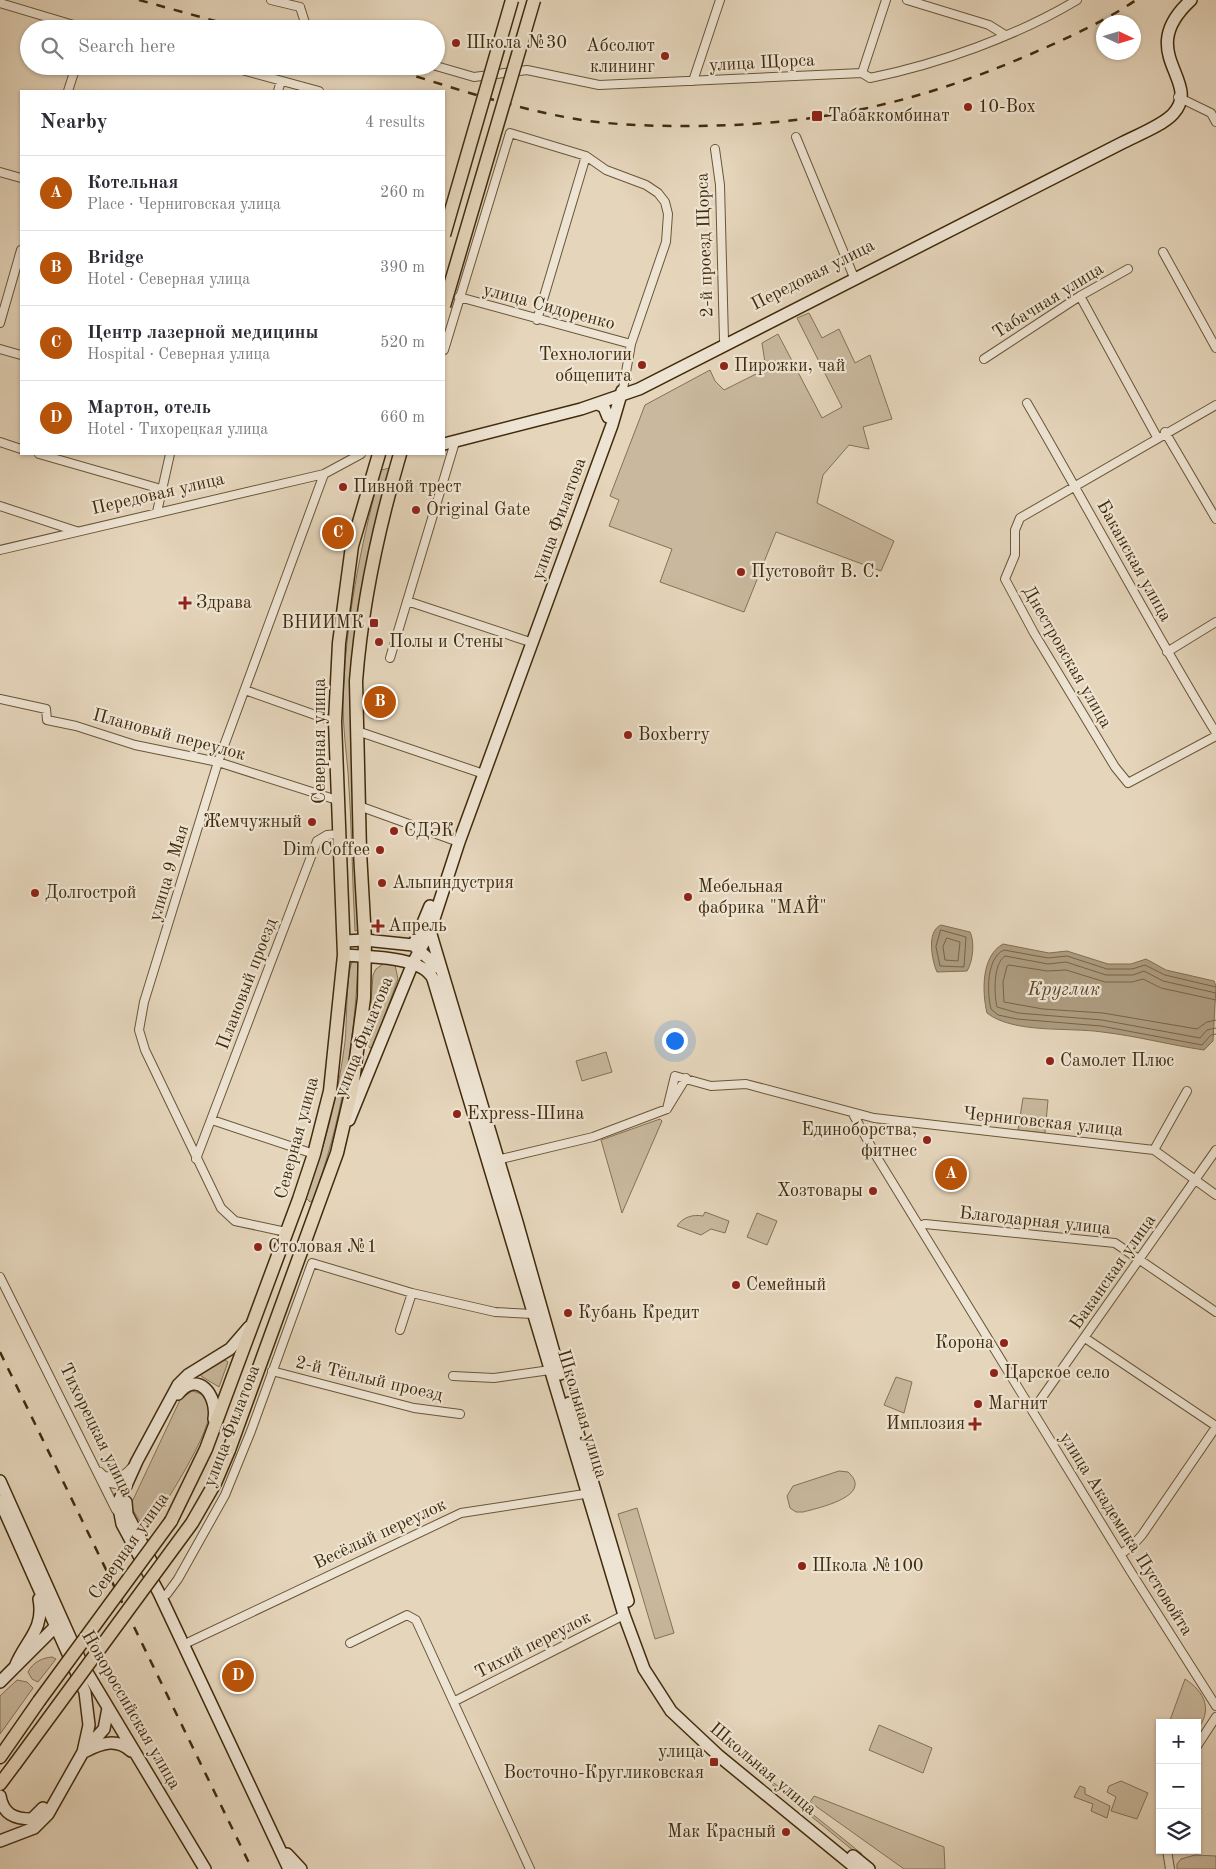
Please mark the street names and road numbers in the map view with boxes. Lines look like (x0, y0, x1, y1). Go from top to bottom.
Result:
street label: улица Щорса (709, 51, 816, 75)
street label: 2-й проезд Щорса (693, 172, 717, 318)
street label: Передовая улица (748, 236, 878, 314)
street label: Табачная улица (989, 260, 1107, 342)
street label: улица Сидоренко (481, 281, 617, 333)
street label: улица Филатова (529, 455, 590, 583)
street label: Передовая улица (90, 470, 226, 518)
street label: Баканская улица (1093, 497, 1175, 625)
street label: Днестровская улица (1019, 583, 1115, 731)
street label: Северная улица (311, 678, 329, 804)
street label: Плановый переулок (91, 706, 247, 764)
street label: улица 9 Мая (146, 823, 192, 923)
street label: Плановый проезд (214, 916, 280, 1052)
street label: улица Филатова (332, 974, 397, 1100)
street label: Северная улица (272, 1075, 322, 1201)
street label: Черниговская улица (962, 1105, 1124, 1139)
street label: Благодарная улица (958, 1204, 1112, 1238)
street label: Баканская улица (1067, 1211, 1159, 1333)
street label: Школьная улица (554, 1348, 610, 1481)
street label: 2-й Тёплый проезд (294, 1353, 445, 1405)
street label: Тихорецкая улица (56, 1360, 136, 1500)
street label: улица Филатова (201, 1363, 264, 1489)
street label: улица Академика Пустовойта (1056, 1429, 1196, 1639)
street label: Северная улица (86, 1489, 173, 1603)
street label: Весёлый переулок (311, 1495, 449, 1573)
street label: Тихий переулок (472, 1608, 594, 1682)
street label: Новороссийская улица (78, 1627, 184, 1793)
street label: Школьная улица (706, 1719, 820, 1819)

